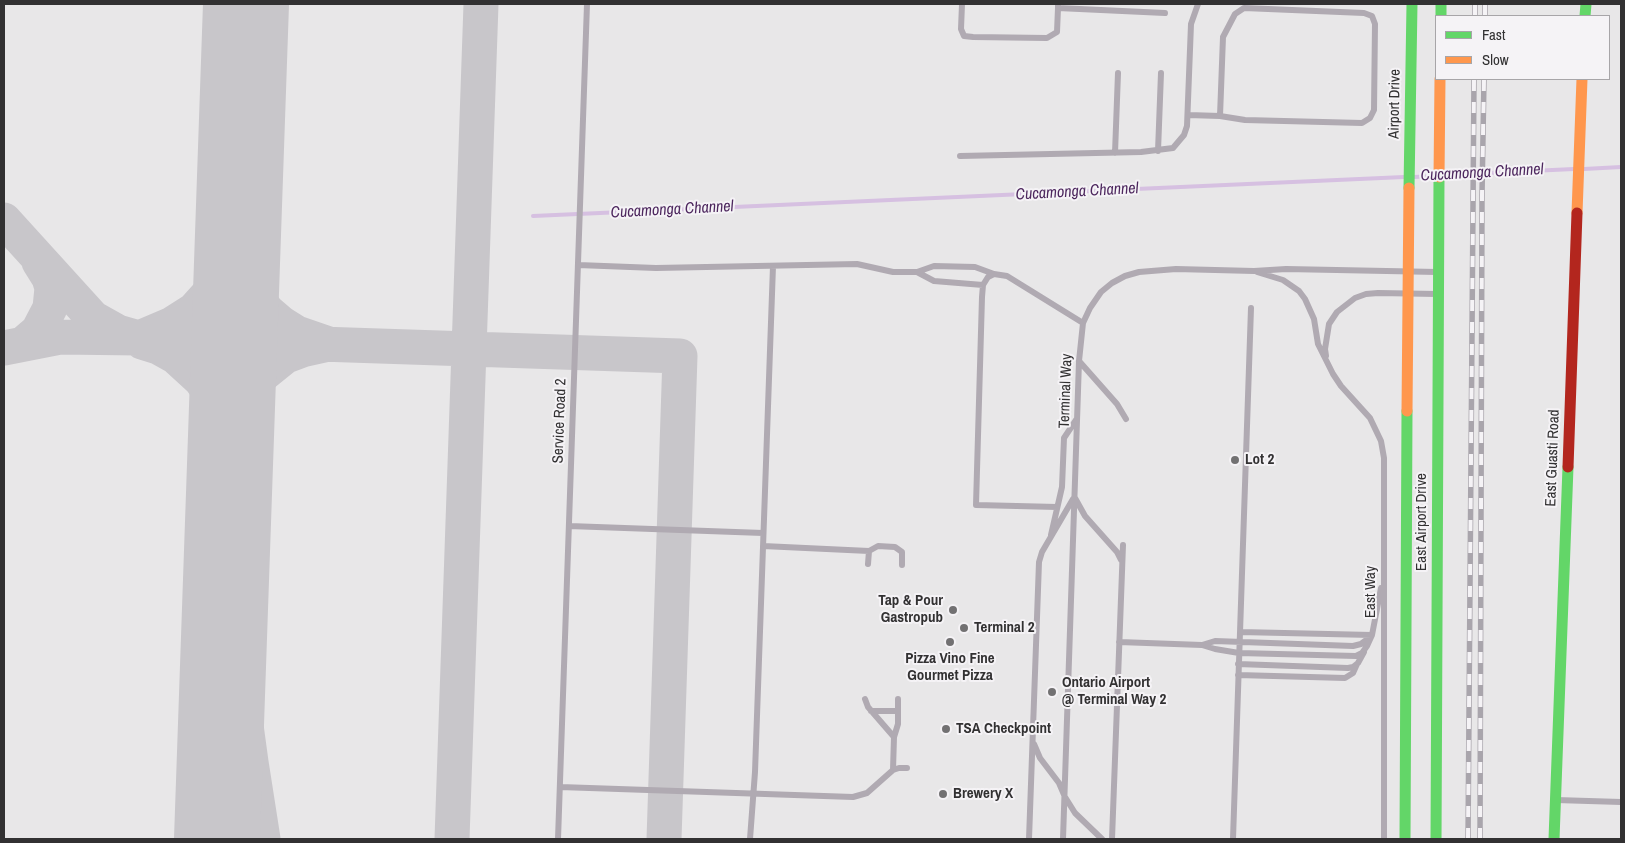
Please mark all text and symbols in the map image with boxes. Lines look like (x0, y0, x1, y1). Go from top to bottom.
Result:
legend (1435, 15, 1610, 80)
text: Fast (1482, 24, 1505, 45)
text: Slow (1482, 49, 1509, 70)
street label: Airport Drive (1385, 69, 1405, 139)
water label: Cucamonga Channel (1420, 160, 1544, 186)
water label: Cucamonga Channel (1015, 179, 1139, 205)
water label: Cucamonga Channel (610, 197, 734, 223)
street label: Terminal Way (1056, 353, 1076, 429)
street label: Service Road 2 (550, 378, 570, 464)
street label: East Guasti Road (1542, 409, 1564, 507)
place label: Lot 2 (1245, 451, 1274, 469)
marker: Lot 2 (1229, 454, 1241, 466)
street label: East Airport Drive (1413, 473, 1431, 571)
street label: East Way (1362, 566, 1380, 618)
place label: Tap & Pour Gastropub (878, 592, 943, 627)
marker: Tap & Pour Gastropub (947, 604, 959, 616)
place label: Terminal 2 (974, 619, 1035, 637)
marker: Terminal 2 (958, 622, 970, 634)
marker: Pizza Vino Fine Gourmet Pizza (944, 636, 956, 648)
place label: Pizza Vino Fine Gourmet Pizza (905, 650, 995, 685)
place label: Ontario Airport @ Terminal Way 2 (1062, 674, 1166, 709)
marker: Ontario Airport @ Terminal Way 2 (1046, 686, 1058, 698)
place label: TSA Checkpoint (956, 720, 1051, 738)
marker: TSA Checkpoint (940, 723, 952, 735)
place label: Brewery X (953, 785, 1013, 803)
marker: Brewery X (937, 788, 949, 800)

